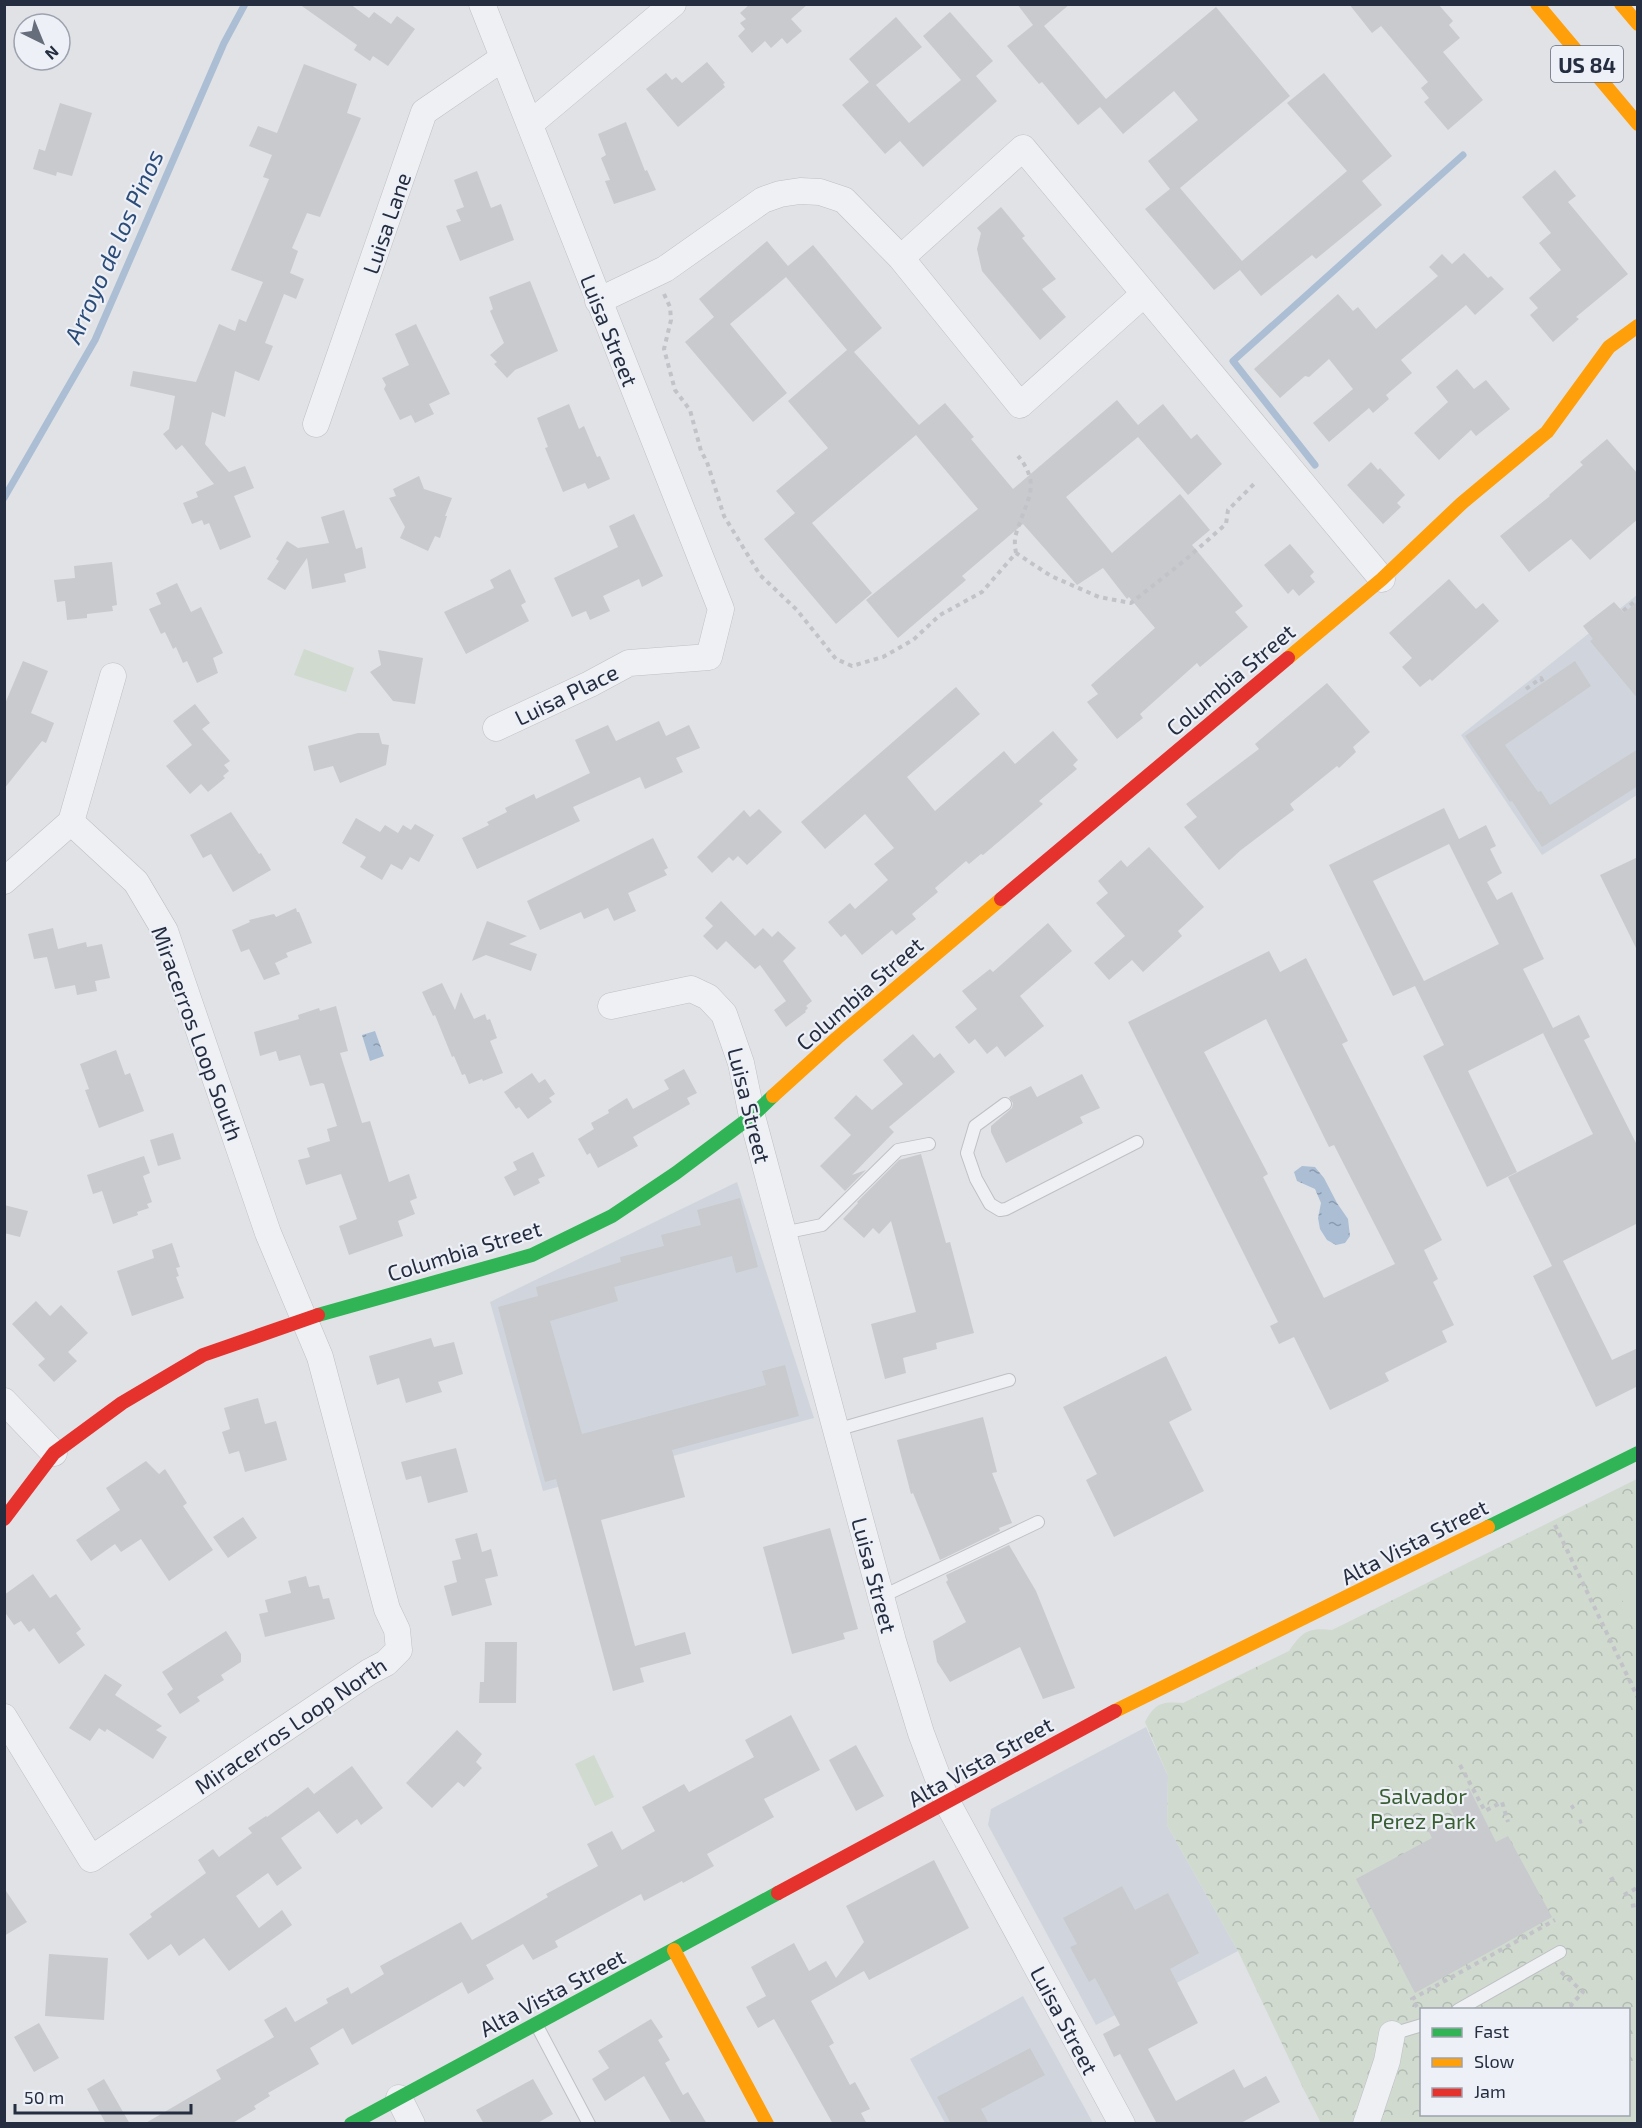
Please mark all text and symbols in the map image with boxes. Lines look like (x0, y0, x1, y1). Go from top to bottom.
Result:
north arrow (12, 12, 72, 72)
text: N (42, 42, 63, 64)
road number: US 84 (1551, 46, 1623, 82)
water label: Arroyo de los Pinos (57, 145, 169, 348)
street label: Luisa Lane (357, 169, 415, 277)
street label: Luisa Street (576, 270, 644, 390)
street label: Columbia Street (1161, 618, 1299, 740)
street label: Luisa Place (510, 658, 622, 730)
street label: Miracerros Loop South (147, 922, 249, 1144)
street label: Columbia Street (790, 931, 928, 1055)
street label: Luisa Street (723, 1044, 777, 1166)
street label: Columbia Street (384, 1214, 544, 1286)
street label: Alta Vista Street (1336, 1493, 1492, 1589)
street label: Luisa Street (847, 1514, 903, 1636)
street label: Miracerros Loop North (189, 1651, 391, 1799)
street label: Alta Vista Street (903, 1710, 1057, 1812)
park label: Salvador Perez Park (1370, 1782, 1476, 1833)
street label: Alta Vista Street (475, 1943, 629, 2041)
street label: Luisa Street (1026, 1962, 1104, 2078)
legend (1420, 2008, 1630, 2116)
text: Fast (1474, 2020, 1509, 2042)
text: Slow (1474, 2050, 1515, 2072)
scale bar (15, 2077, 190, 2115)
text: Jam (1474, 2080, 1506, 2102)
text: 50 m (24, 2086, 64, 2108)

